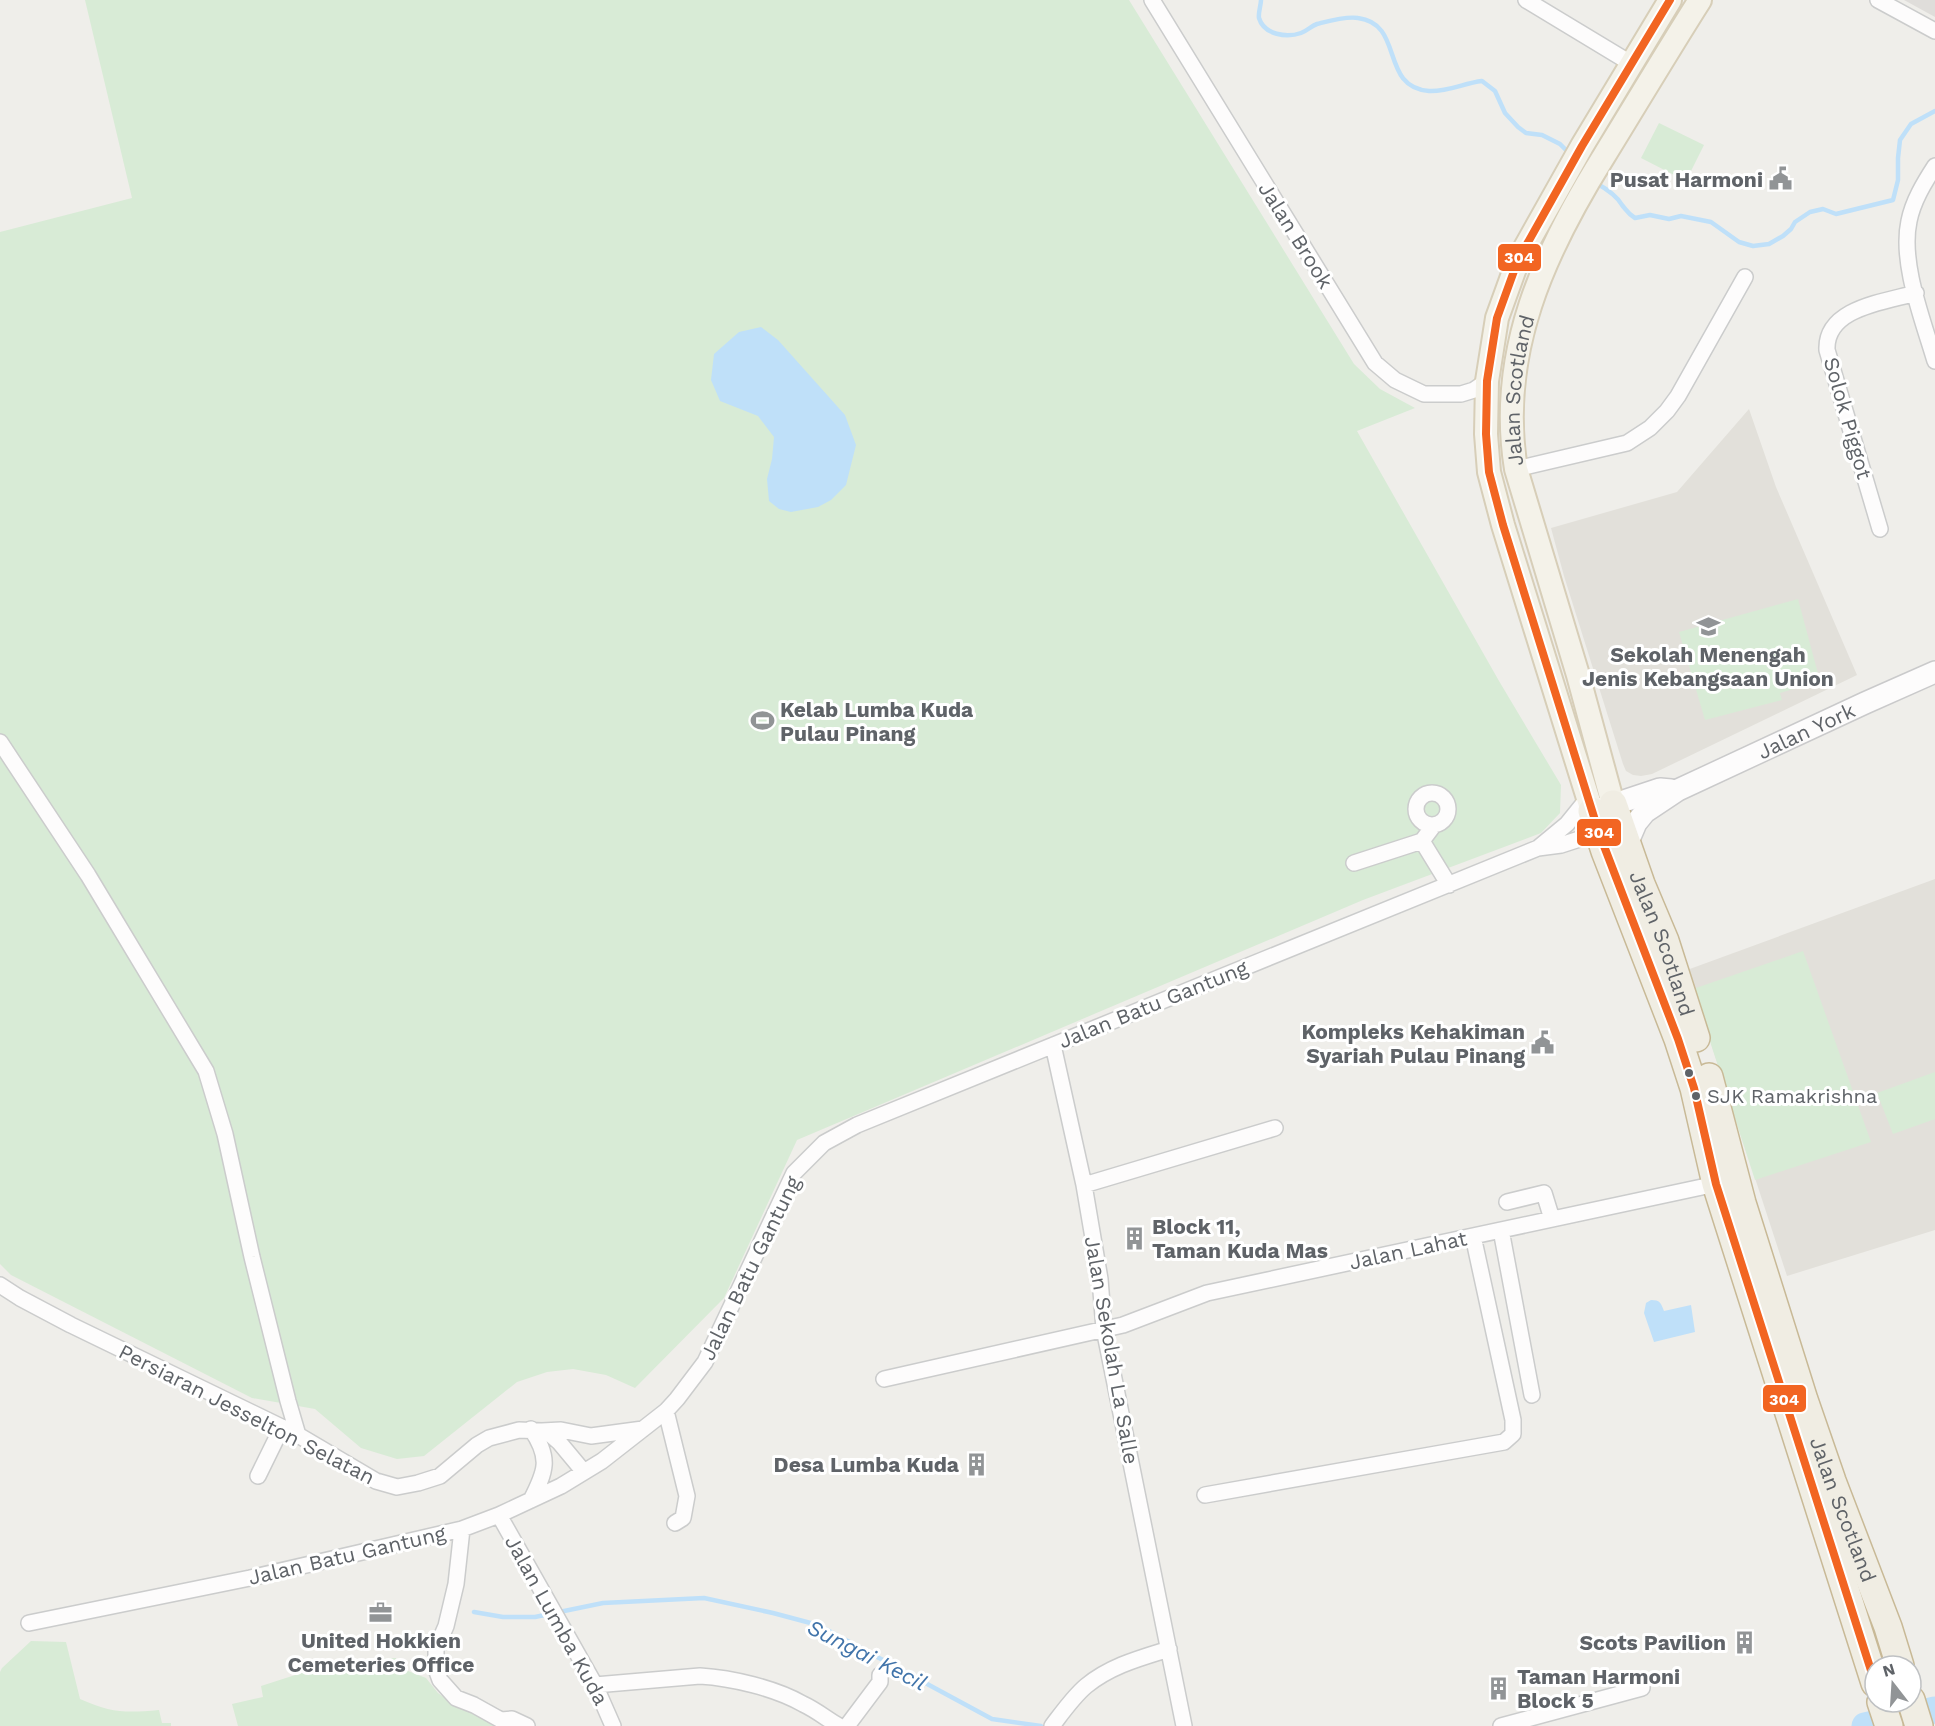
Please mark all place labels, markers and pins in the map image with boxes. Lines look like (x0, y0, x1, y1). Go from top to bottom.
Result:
public building icon: Pusat Harmoni (1768, 166, 1794, 192)
place label: Pusat Harmoni (1610, 167, 1763, 192)
school or university icon: Sekolah Menengah Jenis Kebangsaan Union (1695, 613, 1721, 639)
place label: Sekolah Menengah Jenis Kebangsaan Union (1582, 642, 1834, 691)
place label: Kelab Lumba Kuda Pulau Pinang (780, 697, 974, 746)
sports icon: Kelab Lumba Kuda Pulau Pinang (749, 708, 775, 734)
place label: Kompleks Kehakiman Syariah Pulau Pinang (1301, 1019, 1525, 1068)
public building icon: Kompleks Kehakiman Syariah Pulau Pinang (1530, 1030, 1556, 1056)
unlabelled marker (1683, 1067, 1695, 1079)
place label: SJK Ramakrishna (1707, 1084, 1877, 1108)
marker: SJK Ramakrishna (1690, 1090, 1702, 1102)
place label: Block 11, Taman Kuda Mas (1152, 1214, 1328, 1263)
building icon: Block 11, Taman Kuda Mas (1121, 1225, 1147, 1251)
building icon: Desa Lumba Kuda (964, 1451, 990, 1477)
place label: Desa Lumba Kuda (774, 1452, 960, 1477)
office icon: United Hokkien Cemeteries Office (368, 1599, 394, 1625)
place label: United Hokkien Cemeteries Office (288, 1628, 474, 1677)
building icon: Scots Pavilion (1731, 1629, 1757, 1655)
place label: Scots Pavilion (1579, 1630, 1726, 1655)
place label: Taman Harmoni Block 5 (1517, 1664, 1680, 1713)
building icon: Taman Harmoni Block 5 (1486, 1675, 1512, 1701)

